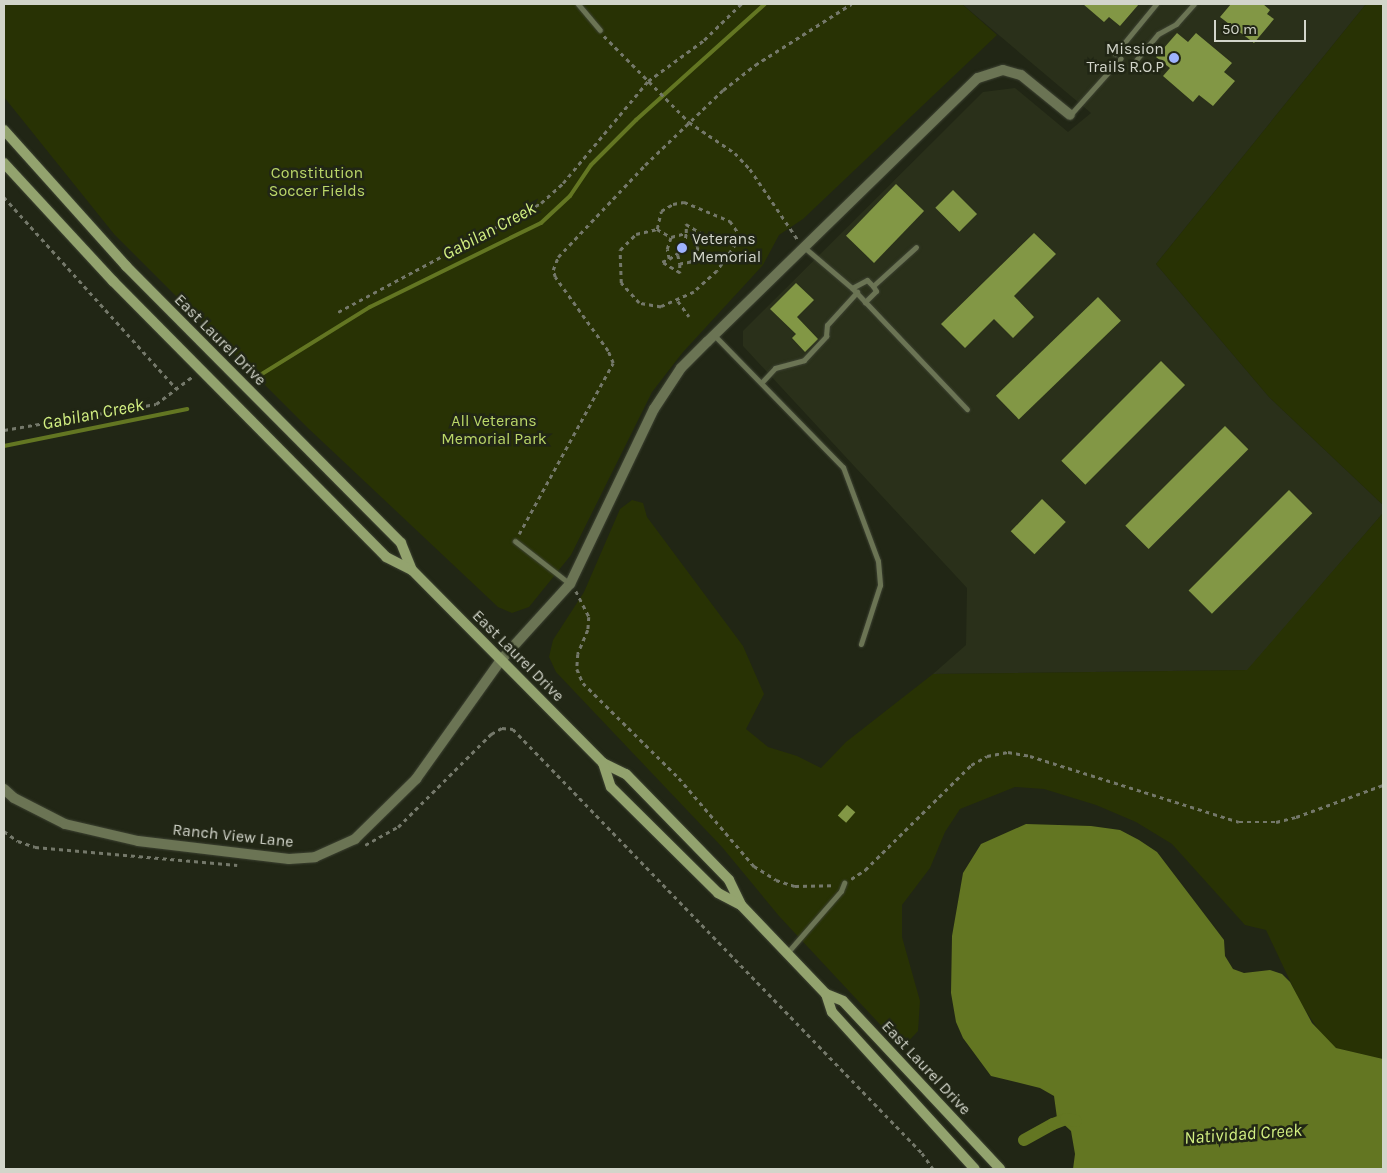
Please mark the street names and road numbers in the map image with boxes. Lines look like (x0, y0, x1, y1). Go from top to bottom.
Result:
street label: East Laurel Drive (170, 290, 270, 390)
street label: East Laurel Drive (468, 606, 568, 706)
street label: Ranch View Lane (172, 820, 294, 852)
street label: East Laurel Drive (877, 1017, 975, 1119)

